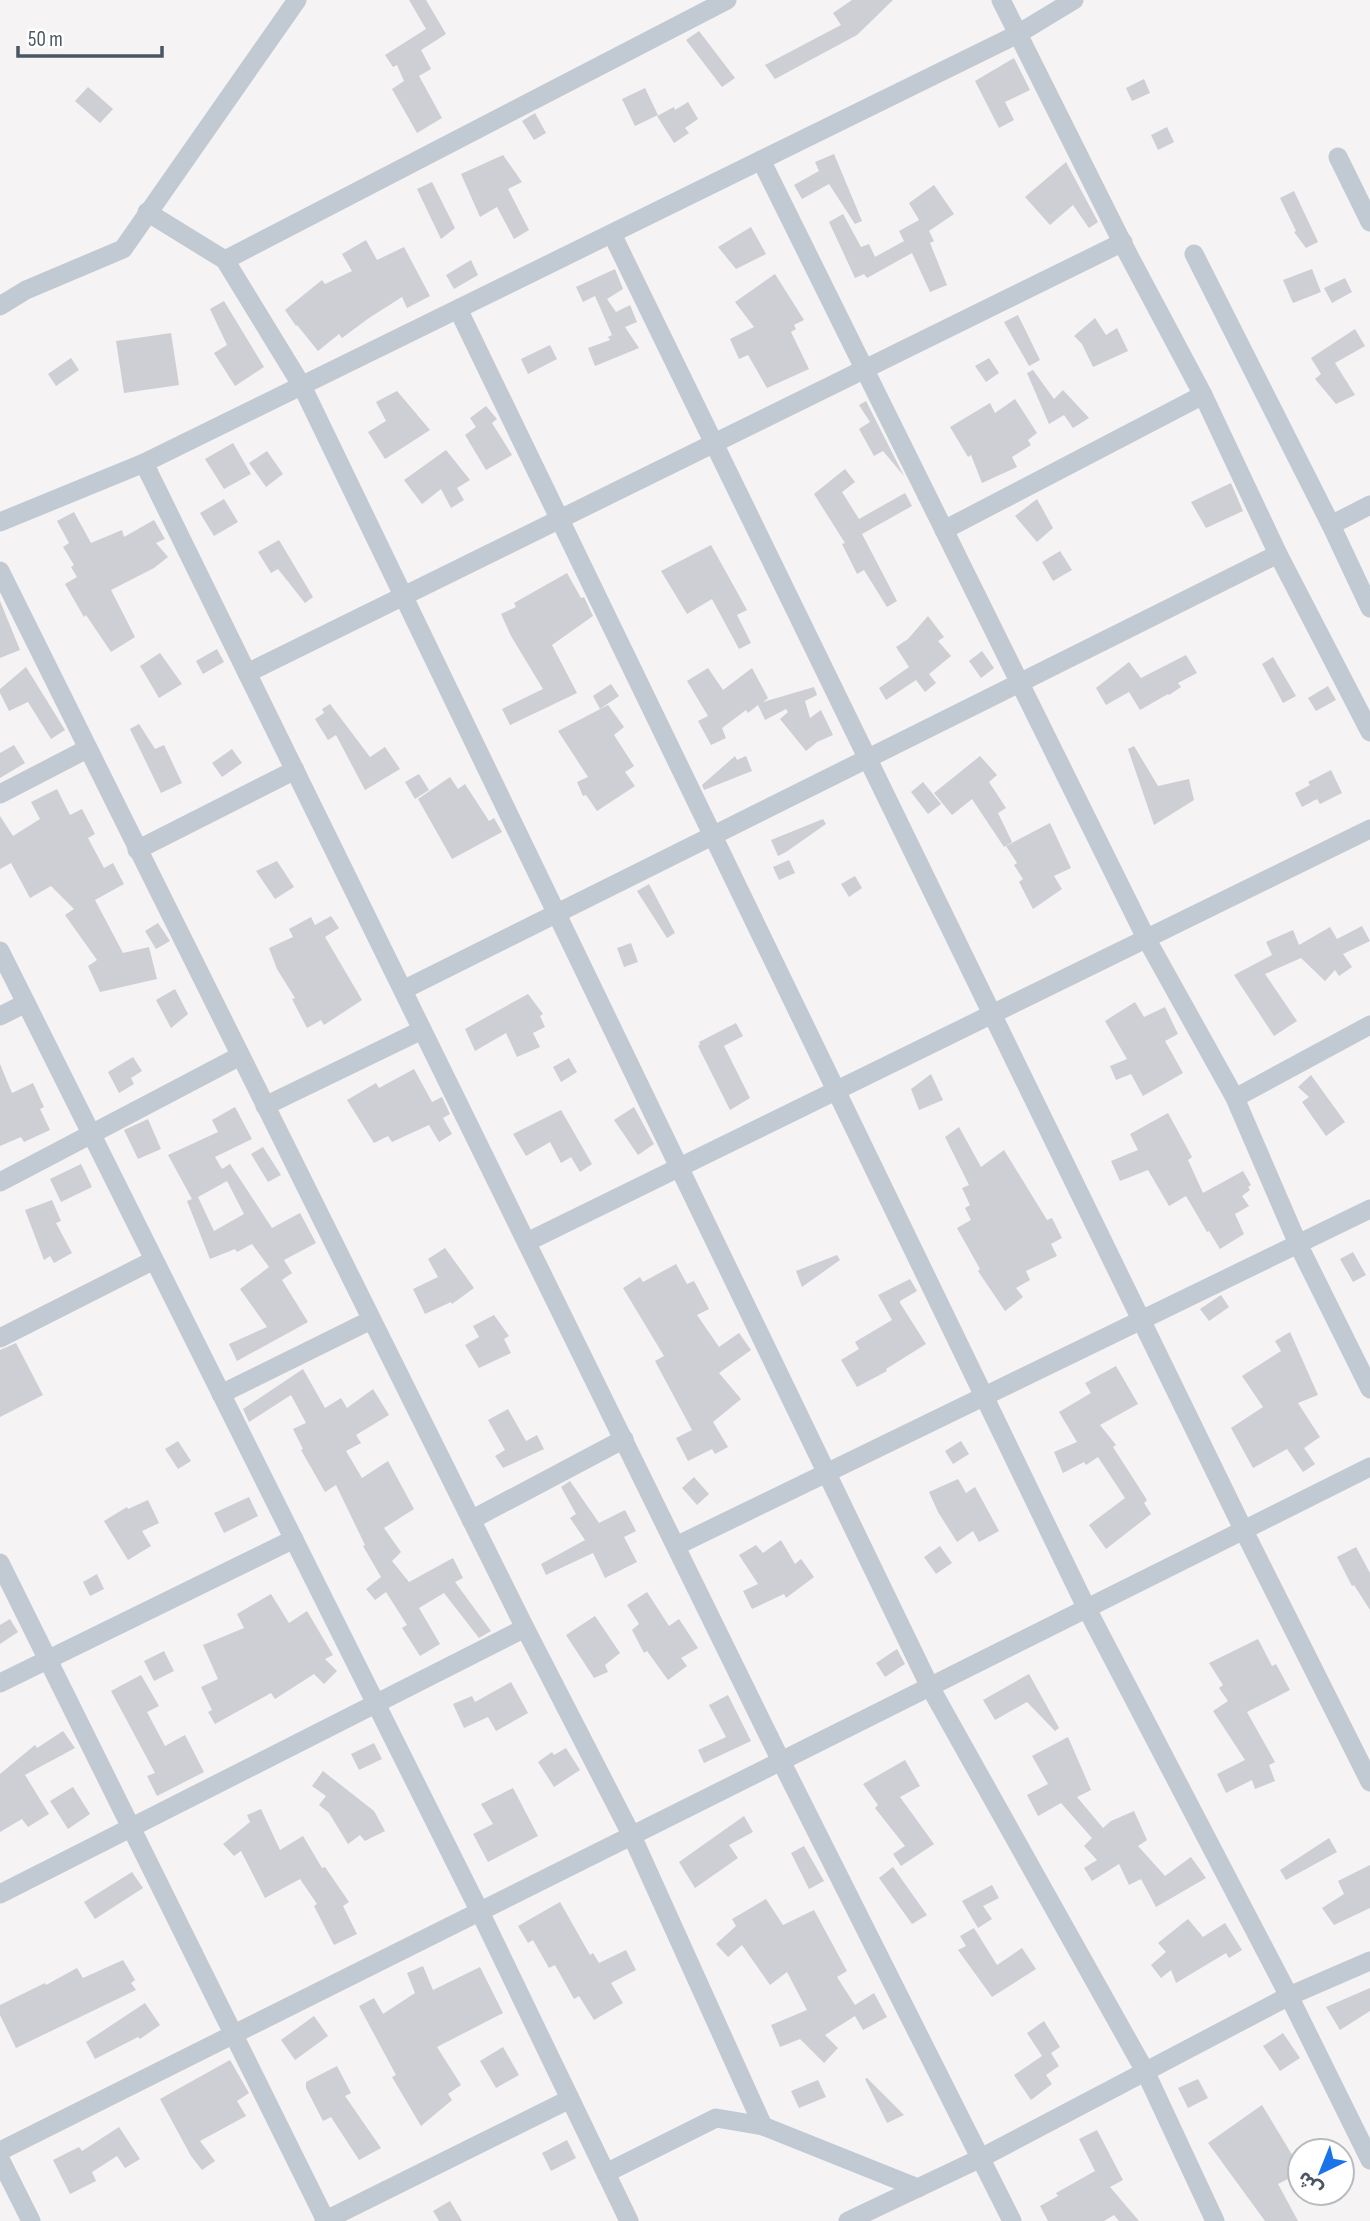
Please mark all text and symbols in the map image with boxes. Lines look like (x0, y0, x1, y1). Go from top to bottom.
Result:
scale bar (18, 14, 161, 58)
text: 50 m (28, 27, 63, 52)
north arrow (1286, 2137, 1356, 2207)
text: ش (1293, 2166, 1328, 2201)

